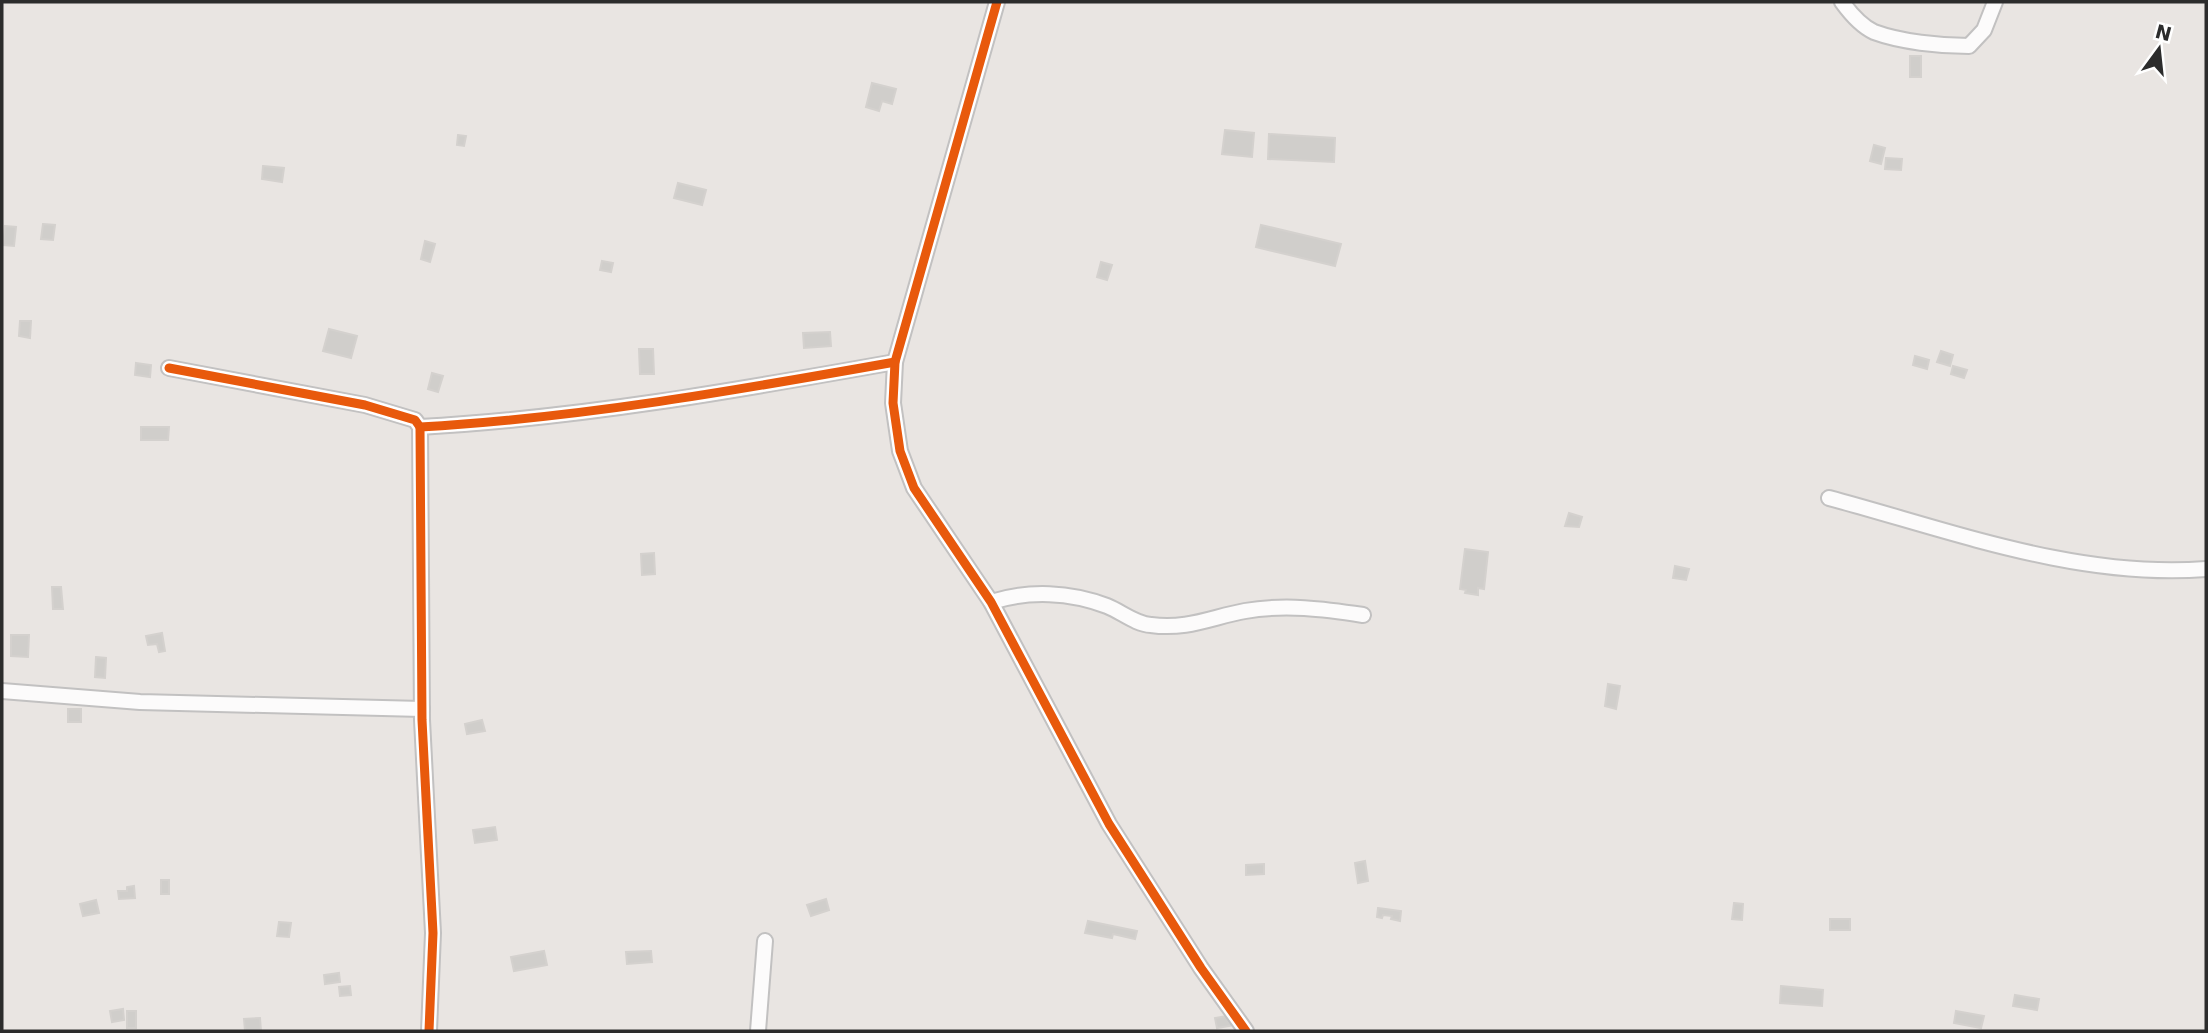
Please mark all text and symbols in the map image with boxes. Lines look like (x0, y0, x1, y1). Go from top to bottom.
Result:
north arrow (2124, 14, 2194, 84)
text: N (2153, 20, 2174, 45)

